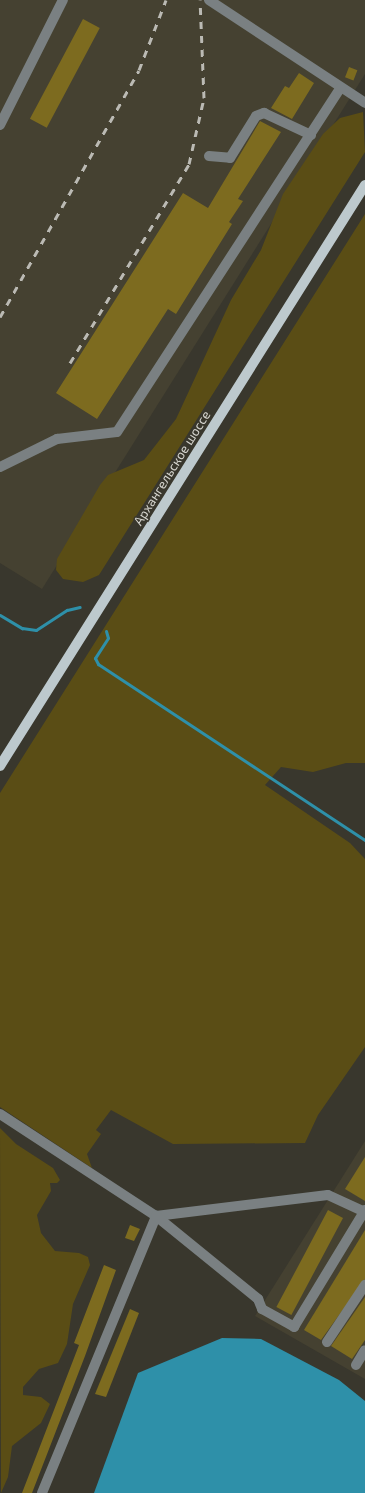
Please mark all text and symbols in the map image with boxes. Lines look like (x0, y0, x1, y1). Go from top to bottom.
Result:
street label: Архангельское шоссе (130, 408, 214, 528)

